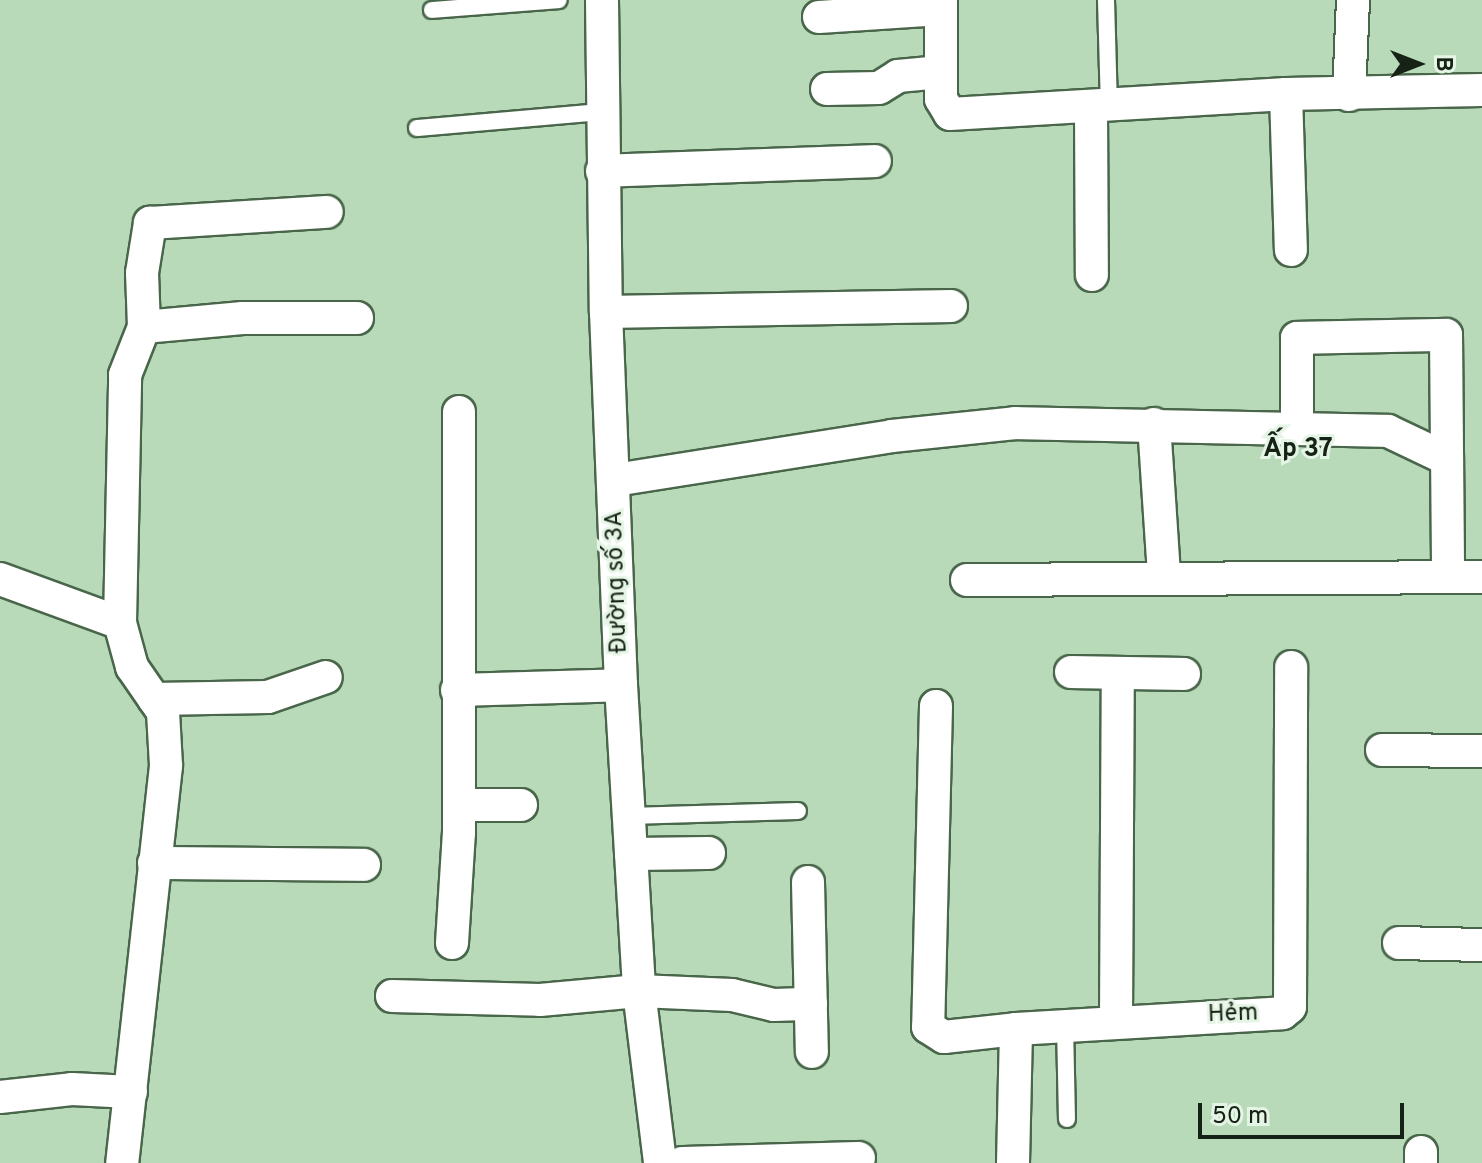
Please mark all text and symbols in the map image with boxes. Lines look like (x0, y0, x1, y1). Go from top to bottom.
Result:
north arrow (1378, 24, 1458, 104)
text: B (1429, 56, 1456, 72)
district label: Ấp 37 (1263, 434, 1333, 466)
street label: Đường số 3A (601, 510, 635, 654)
street label: Hẻm (1207, 1000, 1259, 1030)
scale bar (1202, 1087, 1408, 1137)
text: 50 m (1212, 1102, 1268, 1132)

